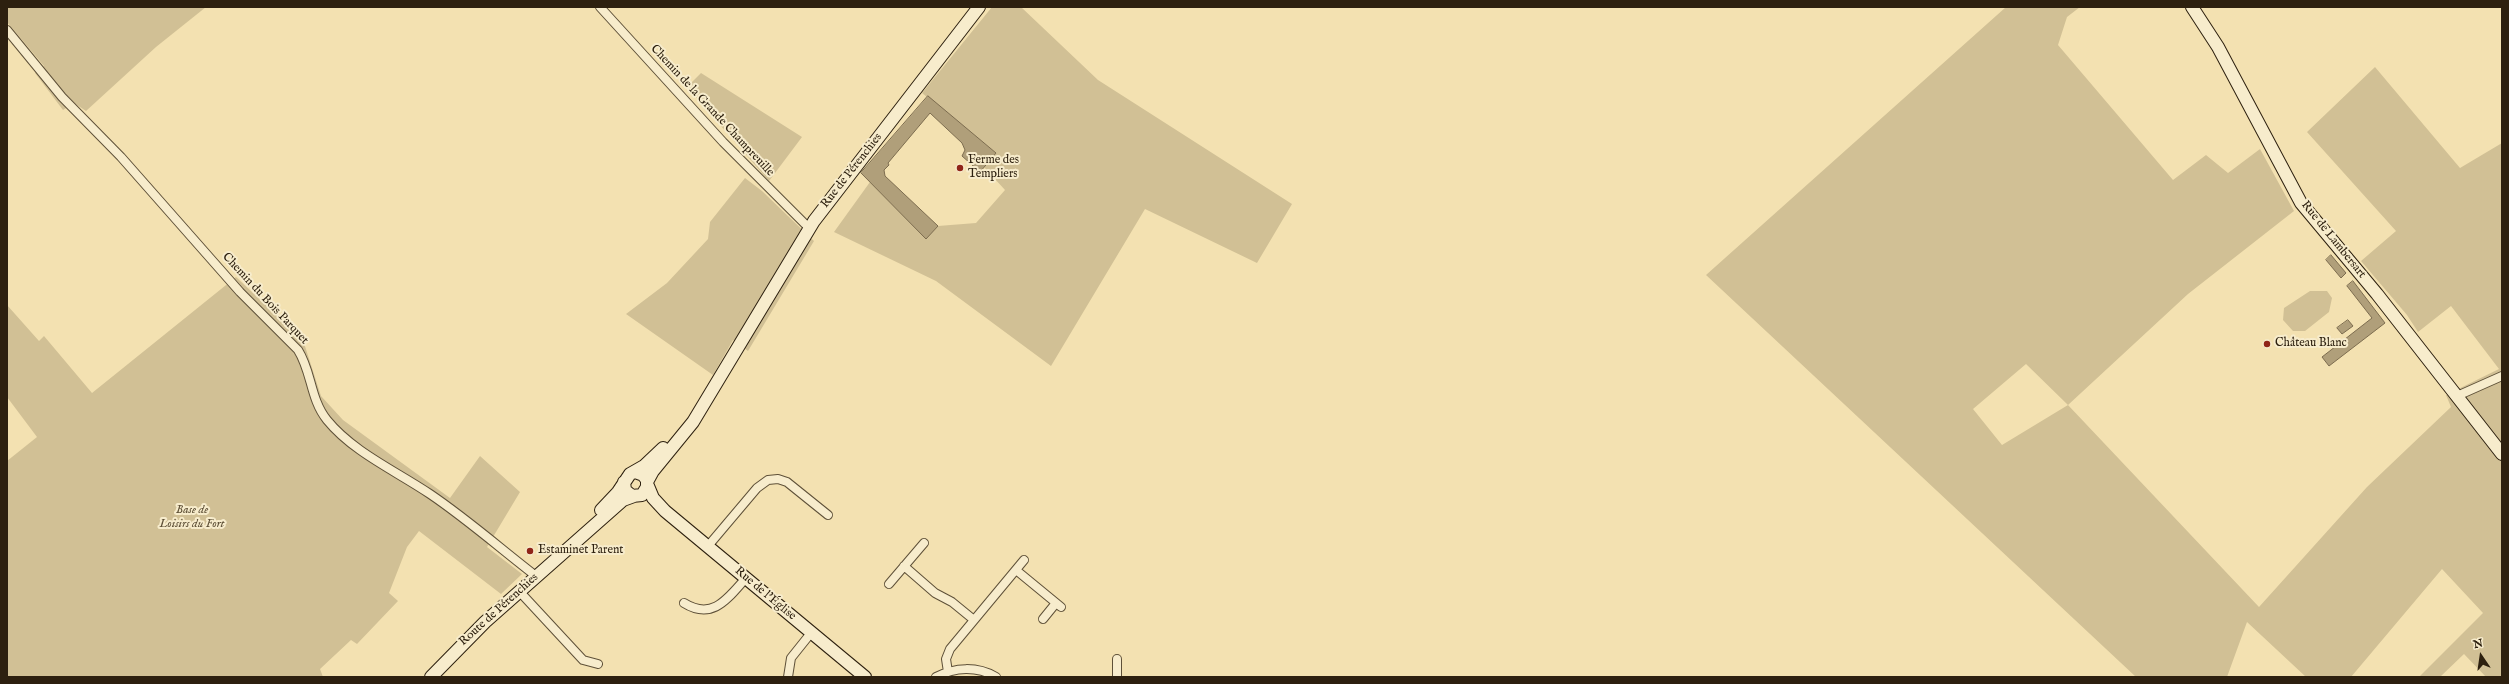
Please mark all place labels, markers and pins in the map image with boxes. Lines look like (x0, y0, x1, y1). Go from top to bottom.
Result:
place label: Ferme des Templiers (968, 154, 1019, 182)
marker: Ferme des Templiers (955, 163, 965, 173)
place label: Château Blanc (2275, 337, 2347, 351)
marker: Château Blanc (2262, 339, 2272, 349)
place label: Estaminet Parent (538, 544, 623, 558)
marker: Estaminet Parent (525, 546, 535, 556)

